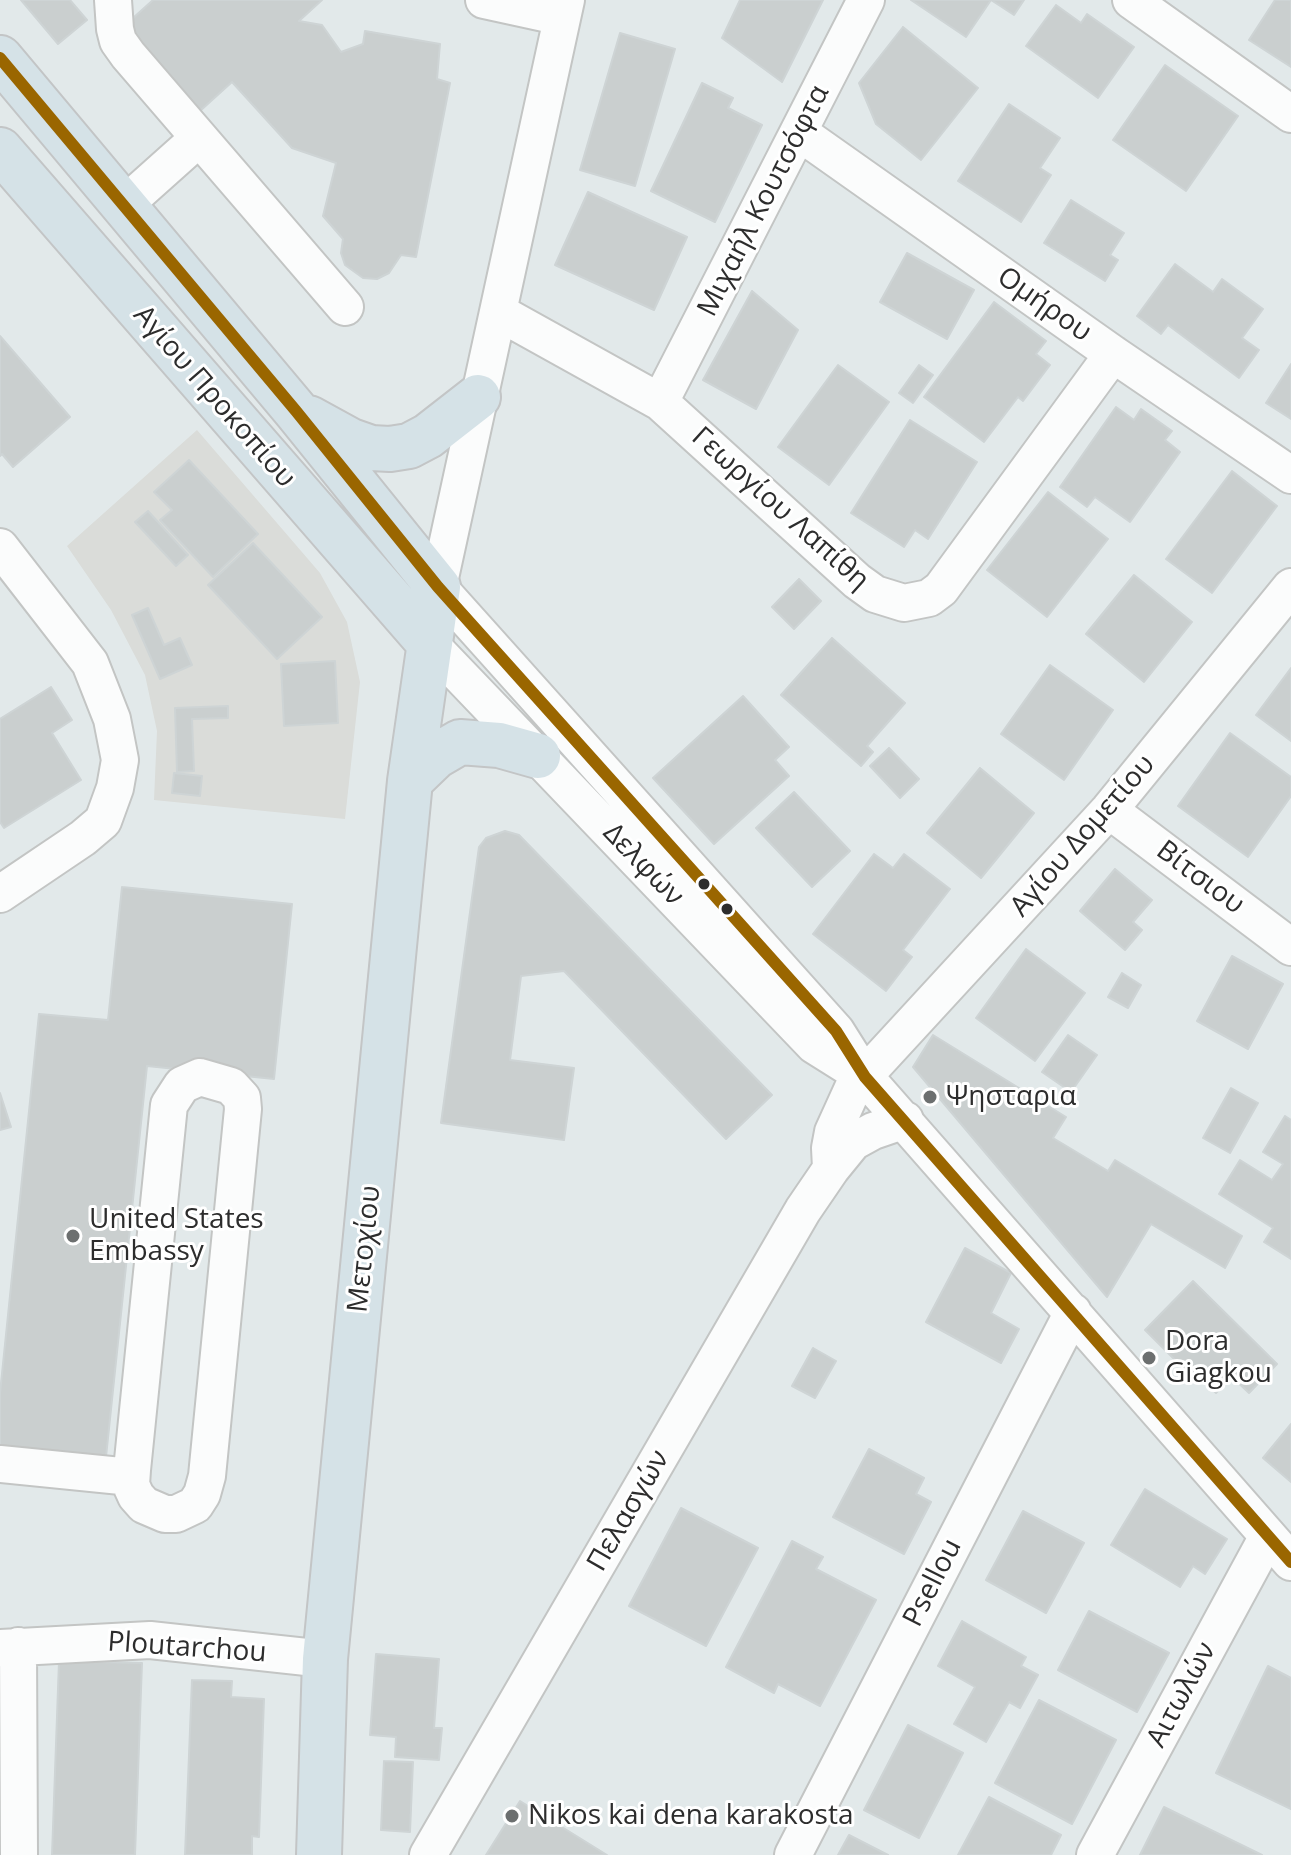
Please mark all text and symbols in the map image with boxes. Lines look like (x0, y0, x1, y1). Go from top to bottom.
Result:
street label: Μιχαήλ Κουτσόφτα (691, 80, 837, 322)
street label: Ομήρου (991, 261, 1097, 349)
street label: Αγίου Προκοπίου (126, 299, 302, 495)
street label: Γεωργίου Λαπίθη (684, 421, 876, 597)
street label: Αγίου Δομετίου (1004, 748, 1162, 924)
street label: Δελφών (596, 817, 690, 913)
street label: Βίτσιου (1149, 834, 1251, 922)
unlabelled marker (696, 876, 712, 892)
unlabelled marker (719, 901, 735, 917)
place label: Ψησταρια (946, 1080, 1076, 1114)
marker: Ψησταρια (921, 1088, 939, 1106)
street label: Μετοχίου (342, 1184, 388, 1314)
place label: United States Embassy (89, 1203, 264, 1269)
marker: United States Embassy (64, 1227, 82, 1245)
place label: Dora Giagkou (1165, 1325, 1272, 1391)
marker: Dora Giagkou (1140, 1349, 1158, 1367)
street label: Πελασγών (581, 1445, 677, 1577)
street label: Psellou (897, 1533, 969, 1633)
street label: Ploutarchou (106, 1626, 268, 1670)
street label: Αιτωλών (1140, 1637, 1224, 1753)
place label: Nikos kai dena karakosta (528, 1799, 854, 1833)
marker: Nikos kai dena karakosta (503, 1807, 521, 1825)

